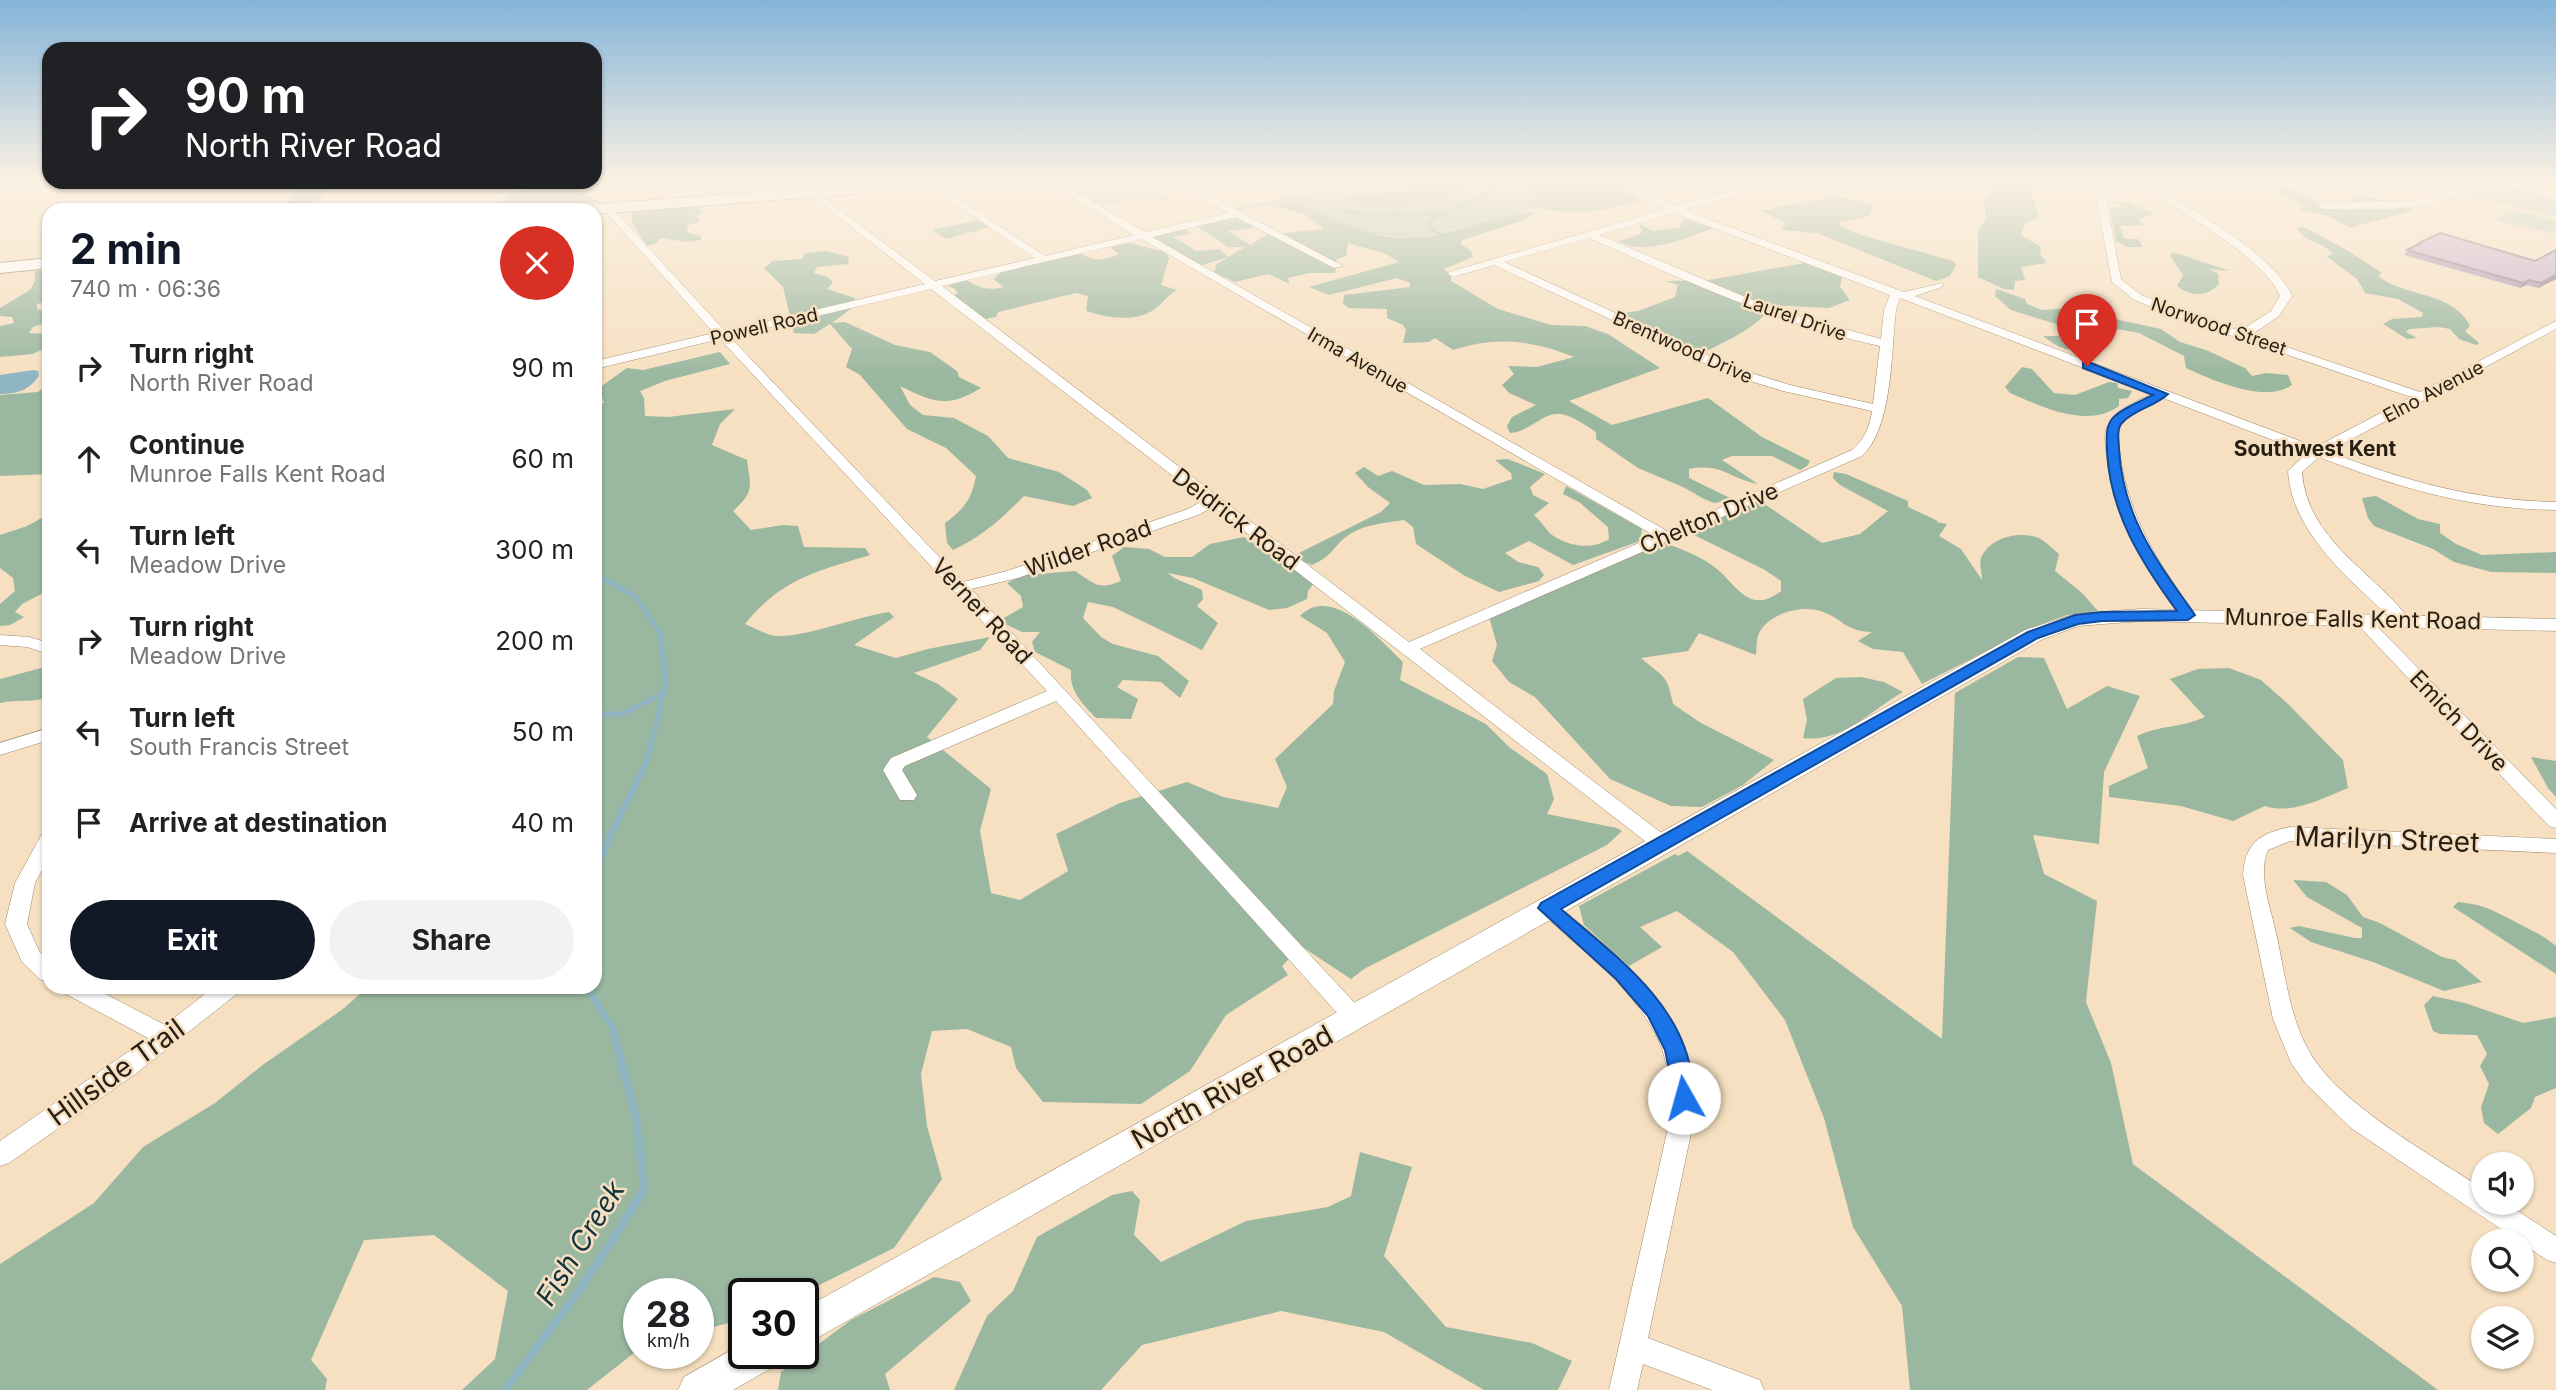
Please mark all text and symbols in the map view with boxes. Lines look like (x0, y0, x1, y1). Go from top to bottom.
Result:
text: 90 m (185, 66, 306, 125)
icon: right (70, 70, 161, 161)
text: North River Road (185, 126, 442, 165)
text: 2 min (70, 223, 182, 274)
button: close (500, 226, 574, 300)
text: 740 m · 06:36 (70, 275, 221, 303)
street label: Laurel Drive (1740, 289, 1849, 346)
street label: Norwood Street (2148, 293, 2290, 360)
pin (2057, 294, 2117, 366)
street label: Powell Road (708, 303, 820, 350)
icon: arrive (2068, 305, 2106, 343)
street label: Brentwood Drive (1610, 306, 1756, 389)
street label: Irma Avenue (1304, 322, 1412, 398)
text: Turn right (129, 338, 254, 369)
icon: right (70, 349, 108, 387)
text: 90 m (511, 352, 574, 383)
street label: Elno Avenue (2379, 355, 2488, 428)
text: North River Road (129, 369, 314, 397)
text: Continue (129, 429, 245, 460)
district label: Southwest Kent (2234, 436, 2397, 461)
icon: ahead (70, 440, 108, 478)
text: 60 m (511, 443, 574, 474)
text: Munroe Falls Kent Road (129, 460, 386, 488)
street label: Deidrick Road (1167, 462, 1305, 576)
street label: Chelton Drive (1635, 476, 1783, 560)
street label: Wilder Road (1021, 513, 1155, 583)
text: Turn left (129, 520, 235, 551)
icon: left (70, 531, 108, 569)
text: 300 m (495, 534, 574, 565)
text: Meadow Drive (129, 551, 286, 579)
street label: Verner Road (926, 552, 1038, 670)
street label: Munroe Falls Kent Road (2224, 603, 2482, 635)
text: Turn right (129, 611, 254, 642)
icon: right (70, 622, 108, 660)
text: 200 m (495, 625, 574, 656)
text: Meadow Drive (129, 642, 286, 670)
street label: Emich Drive (2404, 665, 2514, 777)
text: Turn left (129, 702, 235, 733)
icon: left (70, 713, 108, 751)
text: 50 m (512, 716, 574, 747)
text: South Francis Street (129, 733, 349, 761)
icon: arrive (70, 804, 108, 842)
text: Arrive at destination (129, 807, 388, 838)
text: 40 m (511, 807, 574, 838)
street label: Marilyn Street (2294, 819, 2480, 859)
button: Exit (70, 900, 315, 980)
button: Share (329, 900, 574, 980)
street label: Hillside Trail (41, 1011, 191, 1133)
street label: North River Road (1125, 1018, 1339, 1156)
position arrow (1647, 1061, 1721, 1135)
map controls (2471, 1152, 2534, 1369)
button: sound (2471, 1152, 2534, 1215)
water label: Fish Creek (528, 1174, 632, 1312)
button: search (2471, 1229, 2534, 1292)
speed limit sign: 30 (728, 1278, 819, 1369)
text: 28 (646, 1293, 691, 1335)
button: layers (2471, 1306, 2534, 1369)
text: km/h (647, 1330, 690, 1351)

